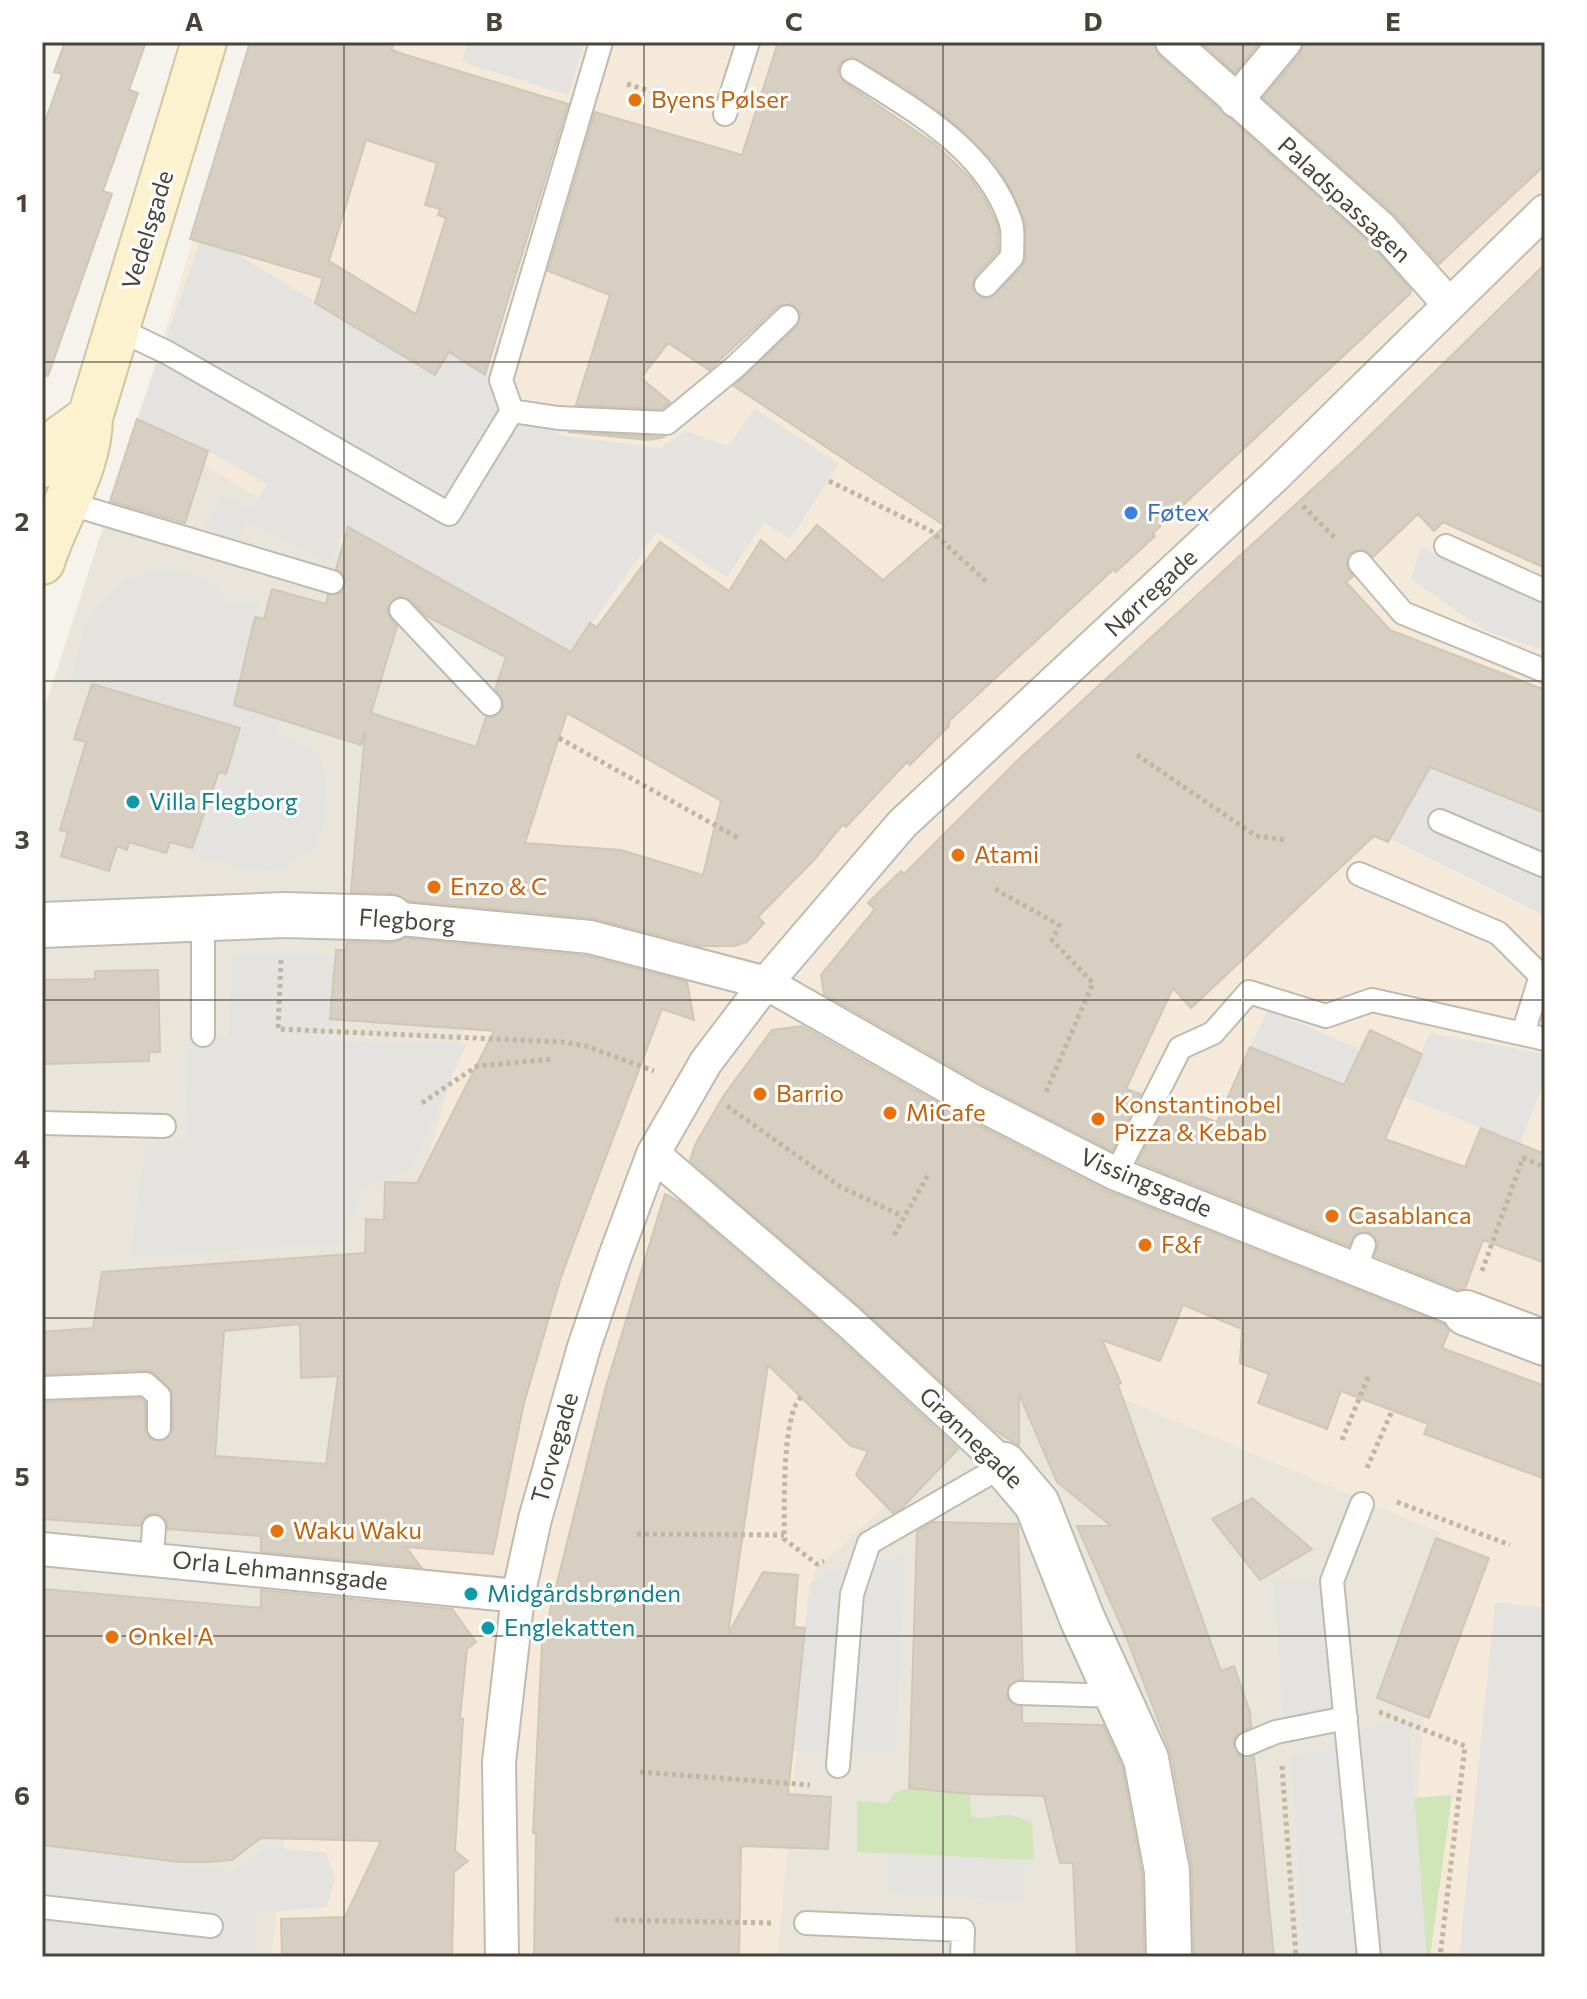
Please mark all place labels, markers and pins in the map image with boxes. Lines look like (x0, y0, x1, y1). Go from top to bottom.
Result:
place label: Byens Pølser (651, 84, 789, 113)
marker: Byens Pølser (626, 91, 644, 109)
place label: Føtex (1147, 497, 1210, 526)
marker: Føtex (1122, 504, 1140, 522)
place label: Villa Flegborg (149, 786, 298, 815)
marker: Villa Flegborg (124, 793, 142, 811)
place label: Atami (974, 839, 1039, 868)
marker: Atami (949, 846, 967, 864)
place label: Enzo & C (450, 871, 547, 900)
marker: Enzo & C (425, 878, 443, 896)
place label: Barrio (776, 1078, 844, 1107)
marker: Barrio (751, 1085, 769, 1103)
place label: Konstantinobel Pizza & Kebab (1114, 1089, 1281, 1146)
place label: MiCafe (906, 1097, 986, 1126)
marker: MiCafe (881, 1104, 899, 1122)
marker: Konstantinobel Pizza & Kebab (1089, 1110, 1107, 1128)
place label: Casablanca (1348, 1200, 1471, 1229)
marker: Casablanca (1323, 1207, 1341, 1225)
place label: F&f (1161, 1229, 1202, 1258)
marker: F&f (1136, 1236, 1154, 1254)
place label: Waku Waku (293, 1515, 422, 1544)
marker: Waku Waku (268, 1522, 286, 1540)
place label: Midgårdsbrønden (487, 1578, 681, 1607)
marker: Midgårdsbrønden (462, 1585, 480, 1603)
place label: Englekatten (504, 1612, 635, 1641)
marker: Englekatten (479, 1619, 497, 1637)
place label: Onkel A (128, 1621, 214, 1650)
marker: Onkel A (103, 1628, 121, 1646)

